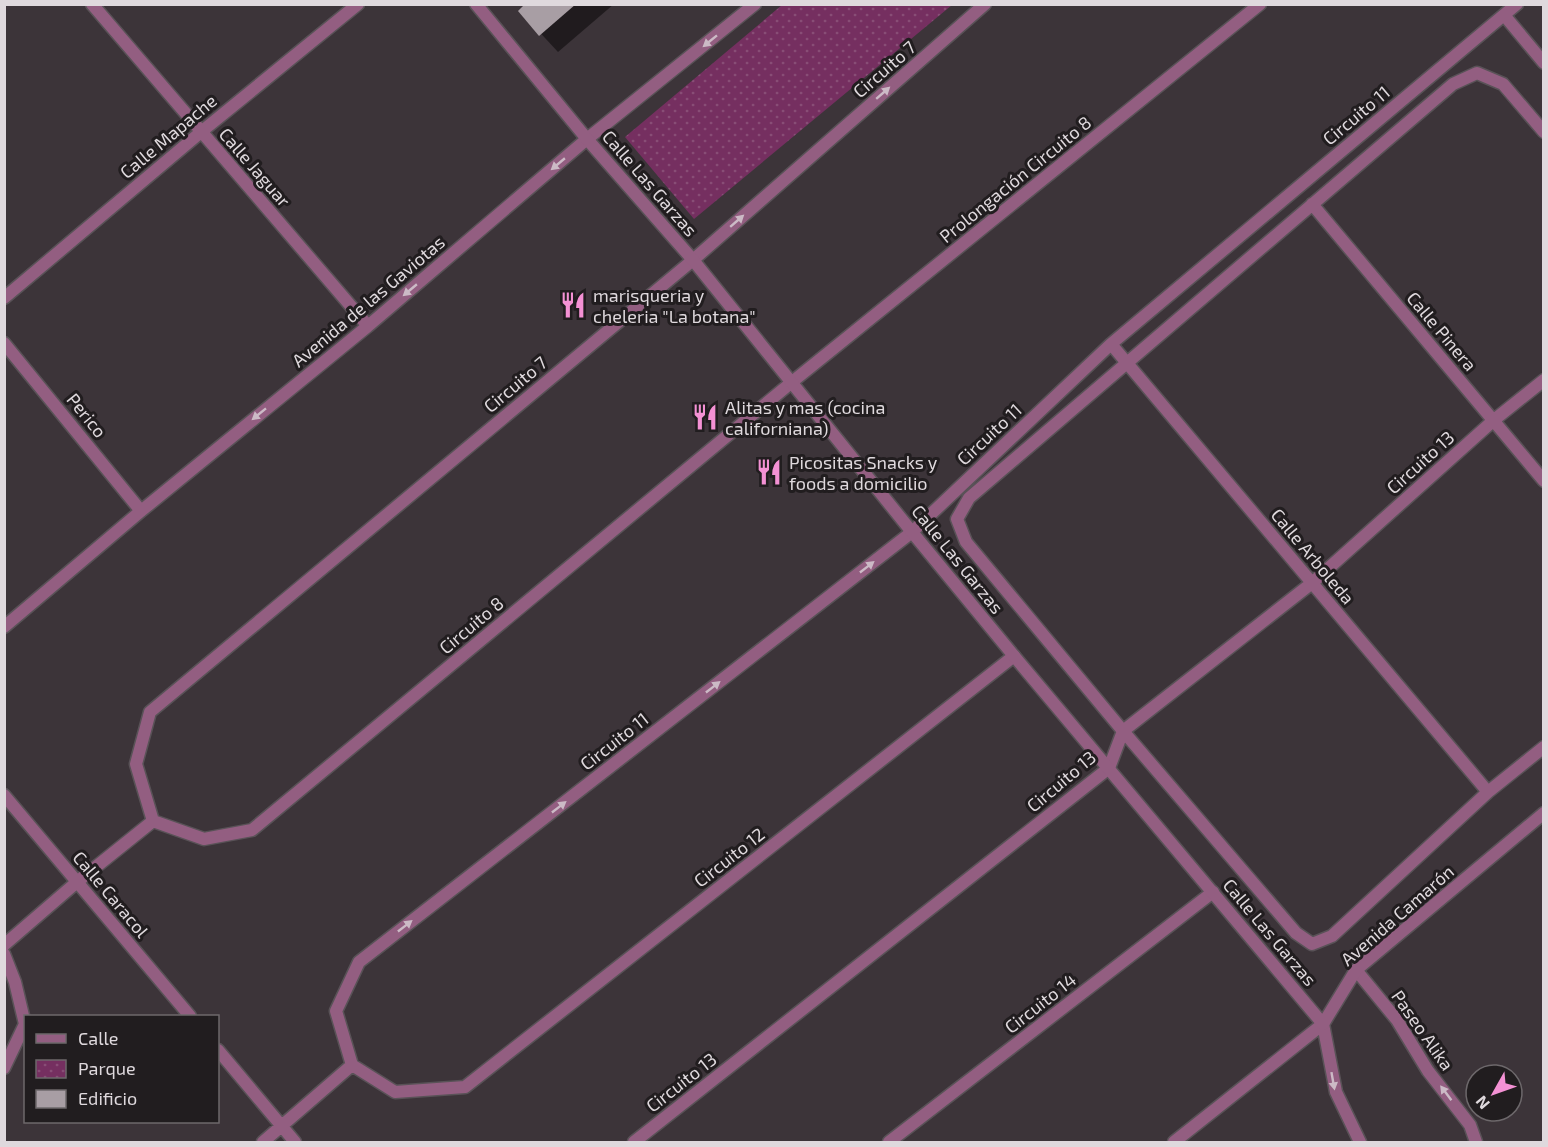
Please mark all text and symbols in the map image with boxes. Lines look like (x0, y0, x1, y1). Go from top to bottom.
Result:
one-way arrow (703, 34, 718, 47)
street label: Circuito 7 (848, 36, 920, 102)
street label: Circuito 11 (1318, 81, 1394, 149)
one-way arrow (876, 86, 891, 100)
street label: Calle Mapache (115, 89, 221, 183)
street label: Prolongación Circuito 8 (935, 111, 1095, 247)
street label: Calle Jaguar (215, 123, 295, 211)
street label: Calle Las Garzas (598, 125, 702, 241)
one-way arrow (550, 157, 566, 170)
one-way arrow (729, 215, 745, 228)
street label: Avenida de las Gaviotas (287, 231, 449, 371)
one-way arrow (403, 283, 418, 296)
place label: marisqueria y cheleria "La botana" (593, 284, 756, 327)
street label: Calle Pinera (1402, 287, 1482, 375)
restaurant icon: marisqueria y cheleria "La botana" (558, 290, 588, 320)
street label: Circuito 7 (479, 351, 551, 417)
street label: Perico (62, 388, 112, 442)
place label: Alitas y mas (cocina californiana) (725, 396, 885, 439)
street label: Circuito 11 (952, 398, 1026, 470)
restaurant icon: Alitas y mas (cocina californiana) (690, 402, 720, 432)
one-way arrow (251, 408, 267, 421)
street label: Circuito 13 (1382, 426, 1458, 498)
place label: Picositas Snacks y foods a domicilio (789, 451, 938, 494)
restaurant icon: Picositas Snacks y foods a domicilio (754, 457, 784, 487)
street label: Calle Las Garzas (907, 500, 1009, 618)
street label: Calle Arboleda (1267, 504, 1359, 608)
one-way arrow (859, 562, 874, 574)
street label: Circuito 8 (434, 592, 508, 658)
one-way arrow (705, 681, 720, 693)
street label: Circuito 11 (575, 707, 653, 775)
street label: Circuito 13 (1022, 746, 1100, 816)
one-way arrow (551, 801, 566, 813)
street label: Circuito 12 (689, 823, 769, 891)
street label: Calle Caracol (69, 846, 154, 942)
street label: Avenida Camarón (1336, 860, 1458, 970)
street label: Calle Las Garzas (1219, 874, 1321, 990)
one-way arrow (397, 920, 413, 933)
street label: Circuito 14 (1000, 968, 1080, 1038)
street label: Paseo Alika (1387, 986, 1459, 1074)
legend (24, 1015, 219, 1123)
text: Calle (78, 1027, 119, 1049)
street label: Circuito 13 (641, 1048, 721, 1116)
text: Parque (78, 1057, 136, 1079)
north arrow (1464, 1063, 1524, 1123)
one-way arrow (1329, 1072, 1338, 1091)
one-way arrow (1440, 1086, 1452, 1101)
text: Edificio (78, 1087, 137, 1109)
text: N (1471, 1092, 1493, 1113)

